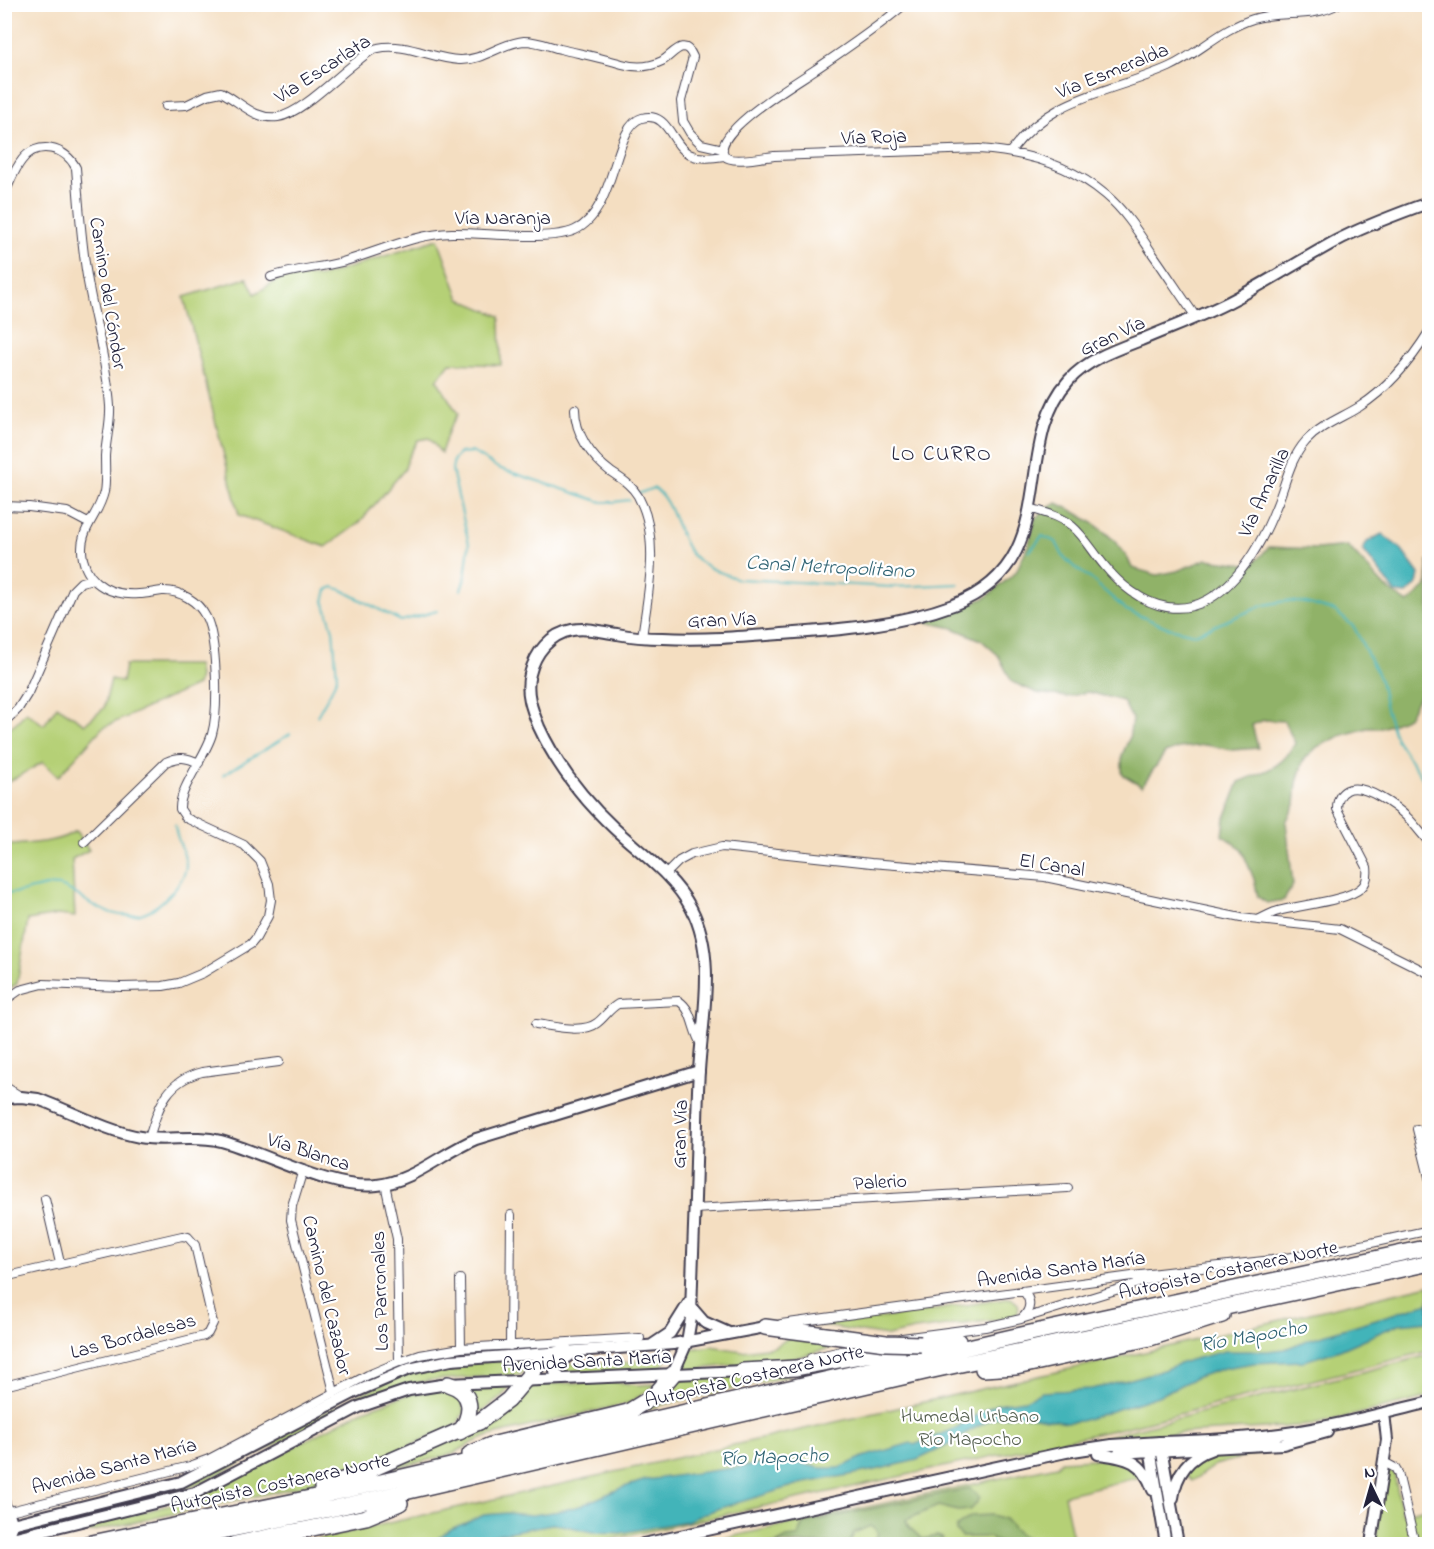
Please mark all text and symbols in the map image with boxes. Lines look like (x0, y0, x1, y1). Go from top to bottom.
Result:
street label: Vía Escarlata (269, 28, 377, 113)
street label: Vía Esmeralda (1051, 37, 1174, 108)
street label: Vía Roja (840, 123, 907, 154)
street label: Vía Naranja (454, 205, 551, 234)
street label: Camino del Cóndor (80, 215, 133, 372)
street label: Gran Vía (1076, 310, 1151, 365)
district label: LO CURRO (892, 440, 992, 470)
street label: Vía Amarilla (1231, 444, 1299, 543)
water label: Canal Metropolitano (745, 549, 916, 587)
street label: Gran Vía (687, 606, 757, 637)
street label: El Canal (1017, 847, 1087, 886)
street label: Gran Vía (666, 1099, 697, 1169)
street label: Vía Blanca (262, 1126, 353, 1180)
street label: Palerio (853, 1168, 908, 1199)
street label: Camino del Cazador (293, 1213, 358, 1379)
street label: Los Parronales (365, 1230, 398, 1351)
street label: Autopista Costanera Norte (1116, 1234, 1341, 1309)
street label: Avenida Santa María (975, 1244, 1147, 1297)
street label: Las Bordalesas (68, 1307, 200, 1368)
water label: Río Mapocho (1197, 1313, 1310, 1361)
street label: Autopista Costanera Norte (642, 1338, 867, 1417)
street label: Avenida Santa María (502, 1344, 673, 1381)
park label: Humedal Urbano Río Mapocho (901, 1403, 1039, 1455)
street label: Avenida Santa María (29, 1431, 200, 1503)
water label: Río Mapocho (719, 1441, 830, 1475)
street label: Autopista Costanera Norte (168, 1447, 393, 1522)
north arrow (1341, 1456, 1401, 1516)
text: N (1363, 1461, 1376, 1485)

